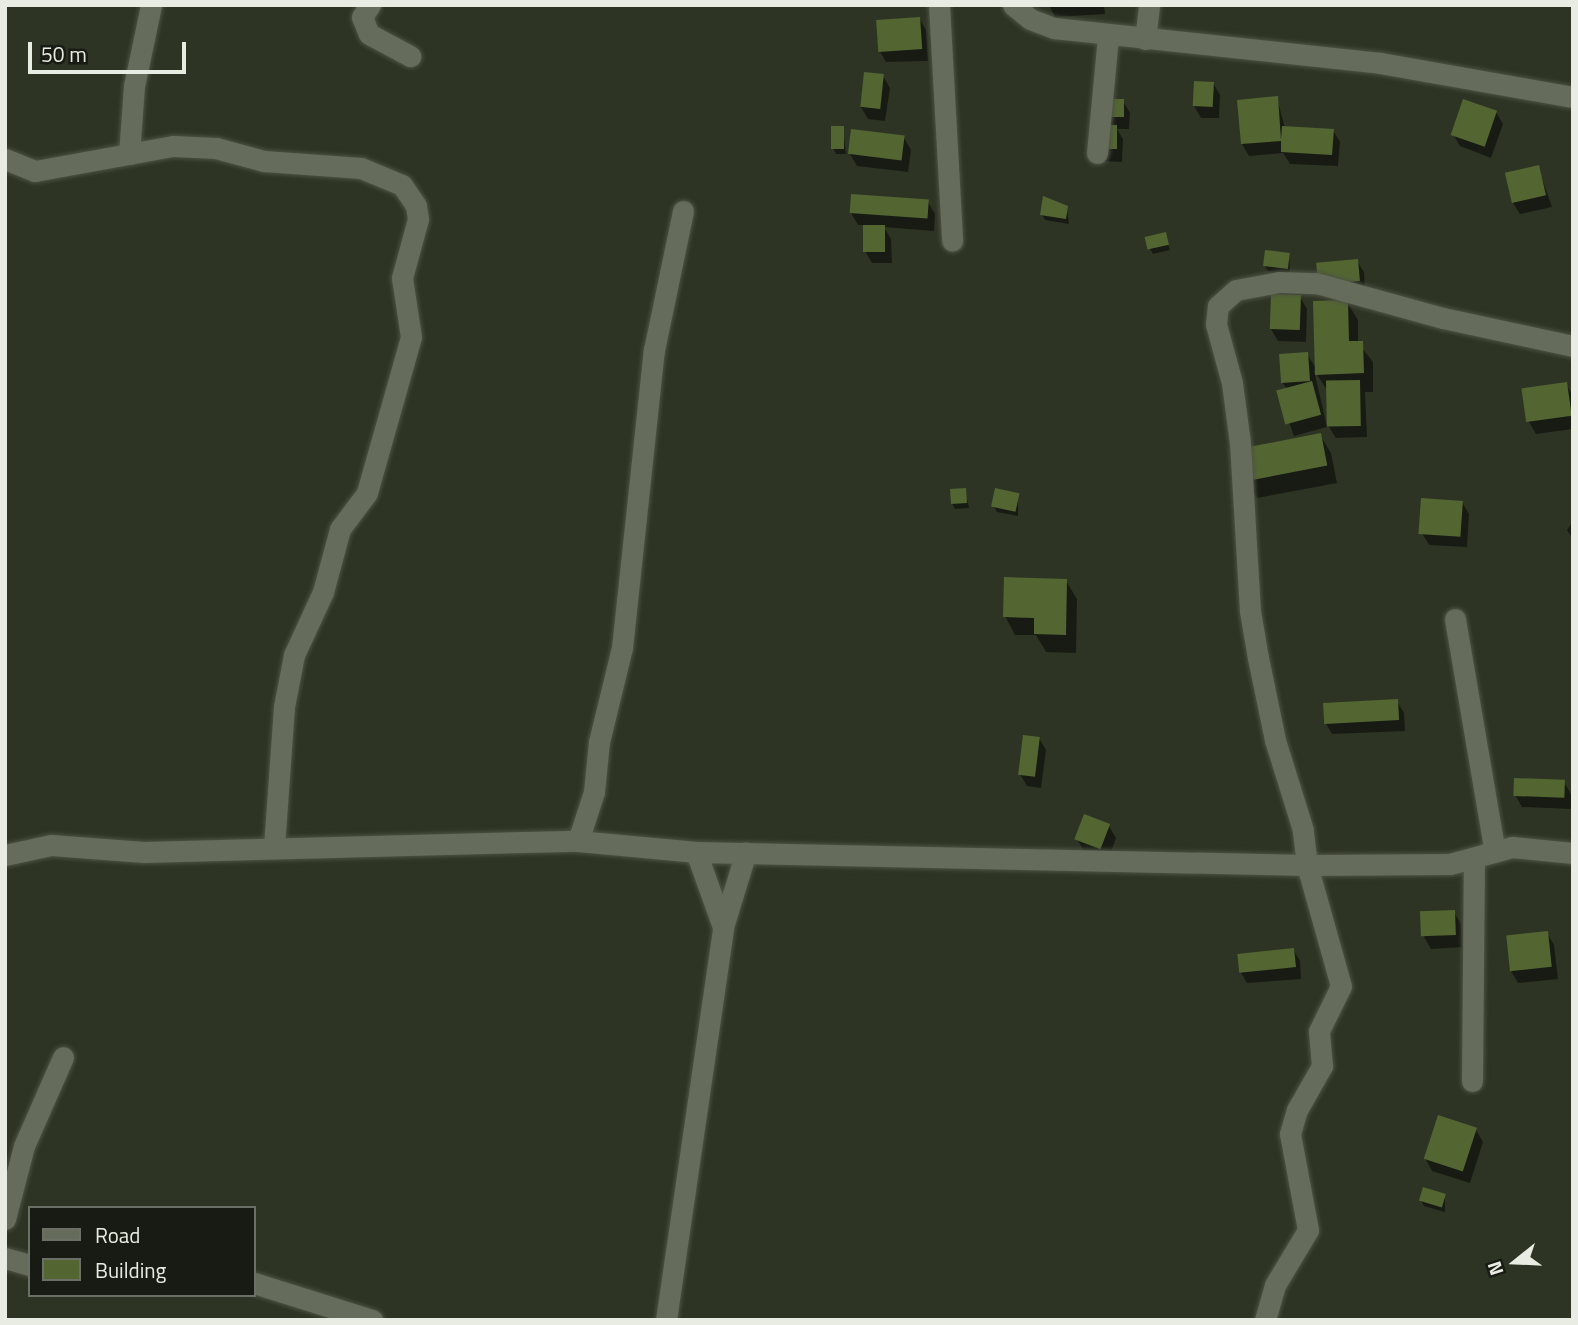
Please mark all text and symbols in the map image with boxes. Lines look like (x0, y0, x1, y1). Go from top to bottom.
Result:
scale bar (32, 28, 189, 72)
text: 50 m (41, 38, 87, 70)
legend (28, 1206, 256, 1297)
text: Road (95, 1219, 140, 1251)
north arrow (1480, 1227, 1550, 1297)
text: Building (95, 1254, 166, 1286)
text: N (1479, 1258, 1510, 1279)

